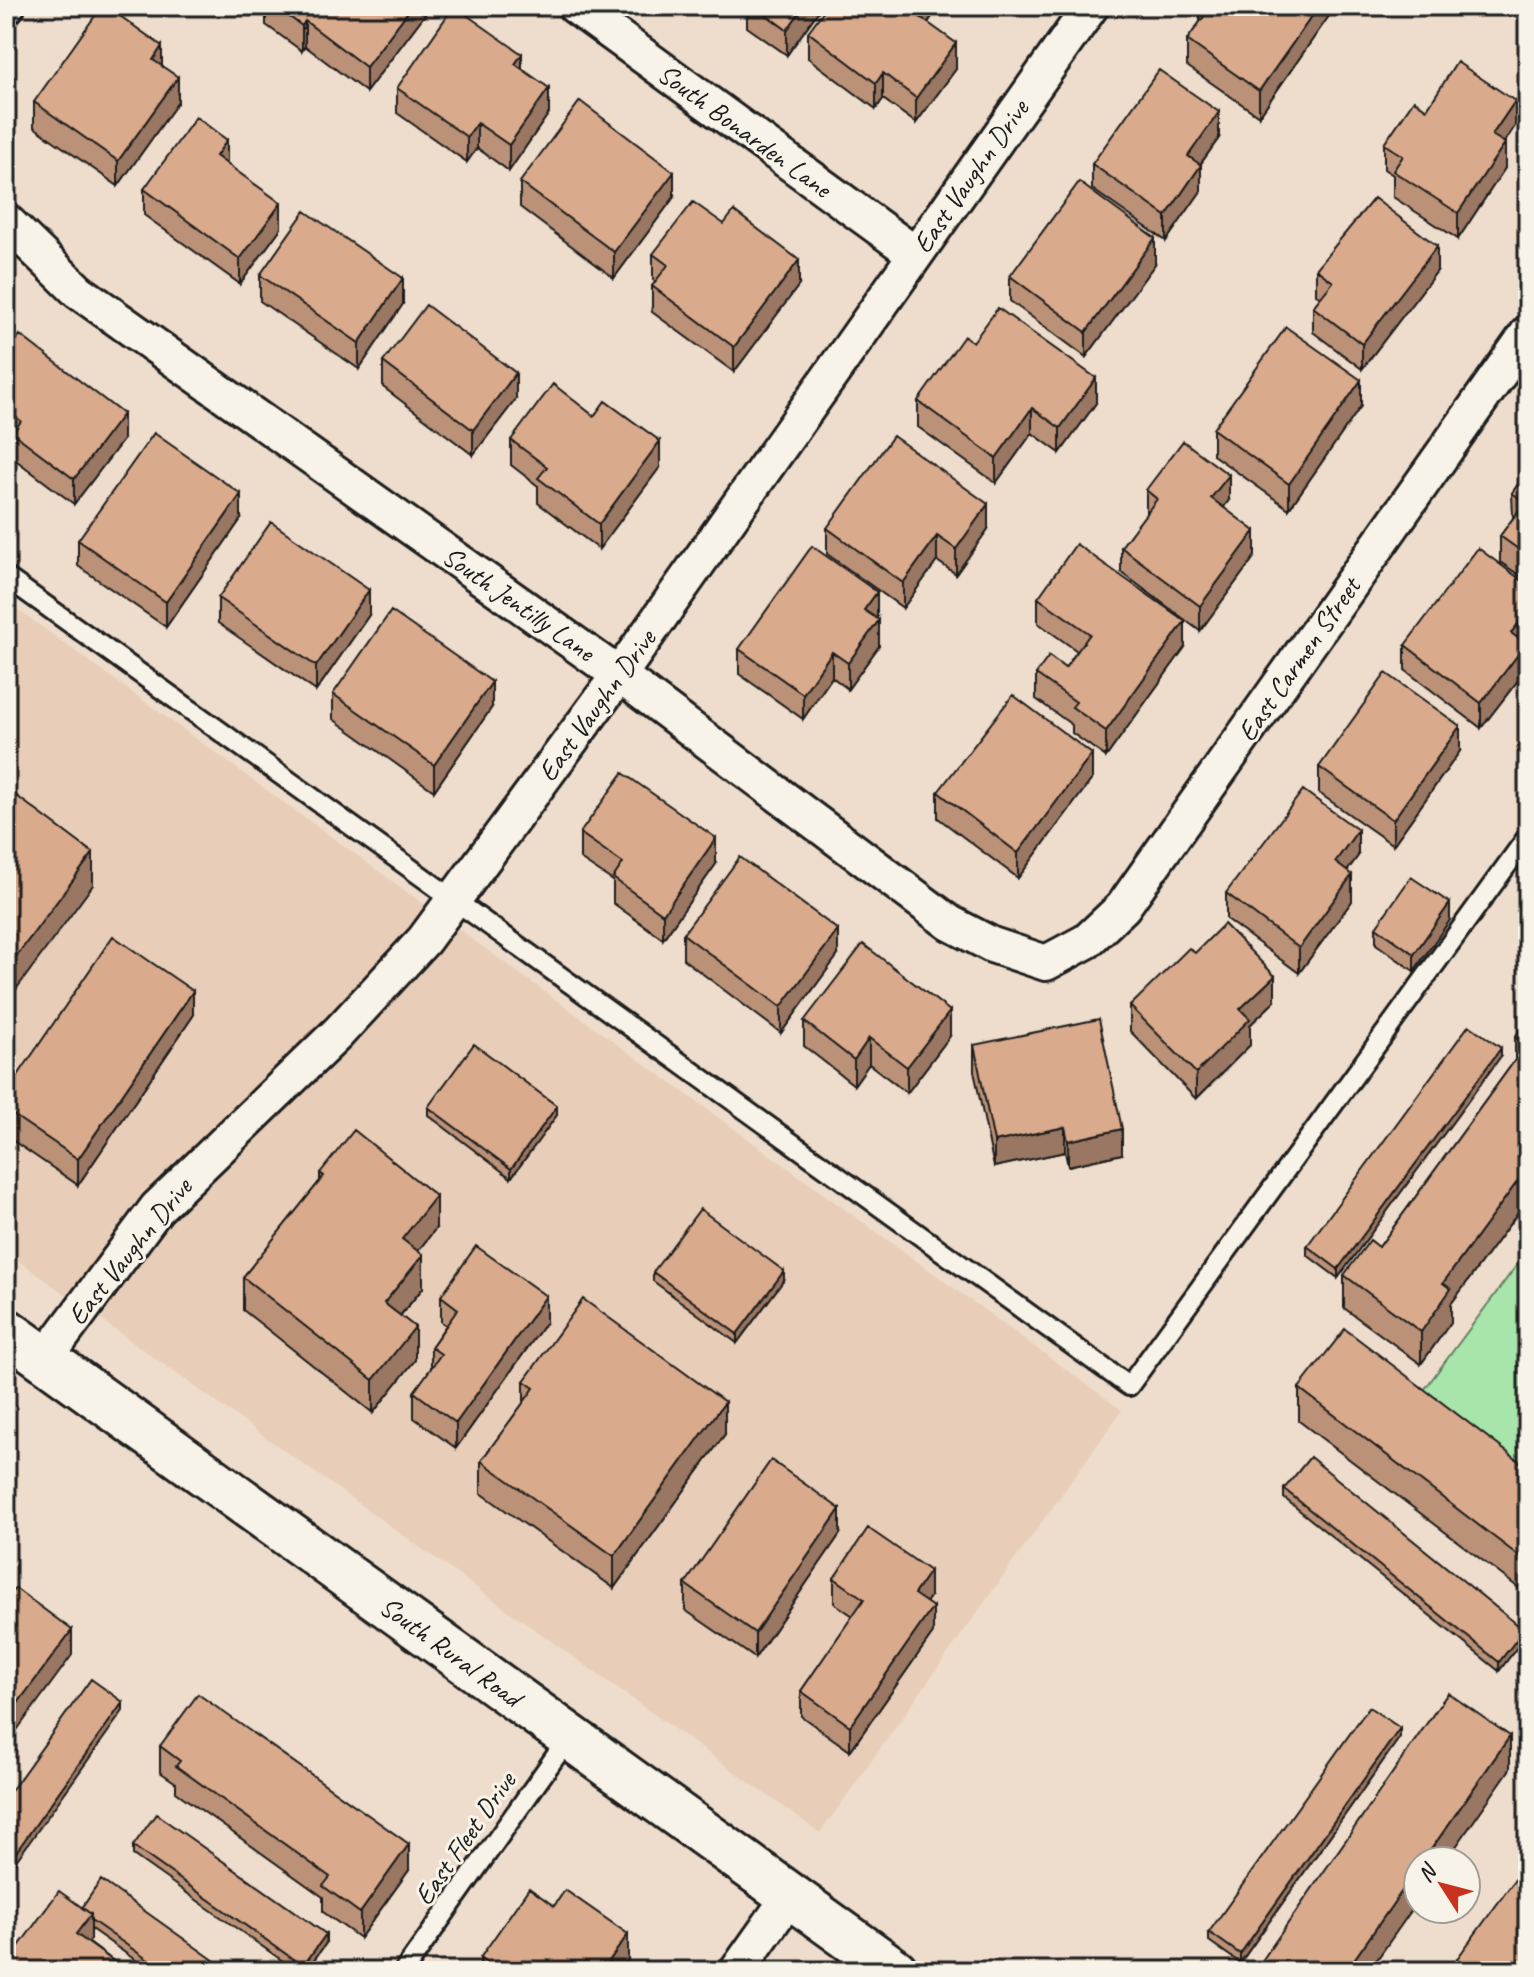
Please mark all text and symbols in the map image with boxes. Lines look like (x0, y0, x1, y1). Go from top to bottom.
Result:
street label: South Bonarden Lane (651, 56, 840, 206)
street label: East Vaughn Drive (905, 91, 1037, 260)
street label: South Jentilly Lane (436, 538, 603, 670)
street label: East Carmen Street (1229, 568, 1369, 748)
street label: East Vaughn Drive (530, 621, 664, 788)
street label: East Vaughn Drive (59, 1169, 201, 1332)
street label: South Rural Road (373, 1588, 532, 1717)
street label: East Fleet Drive (406, 1764, 524, 1911)
north arrow (1402, 1845, 1482, 1925)
text: N (1411, 1857, 1444, 1888)

